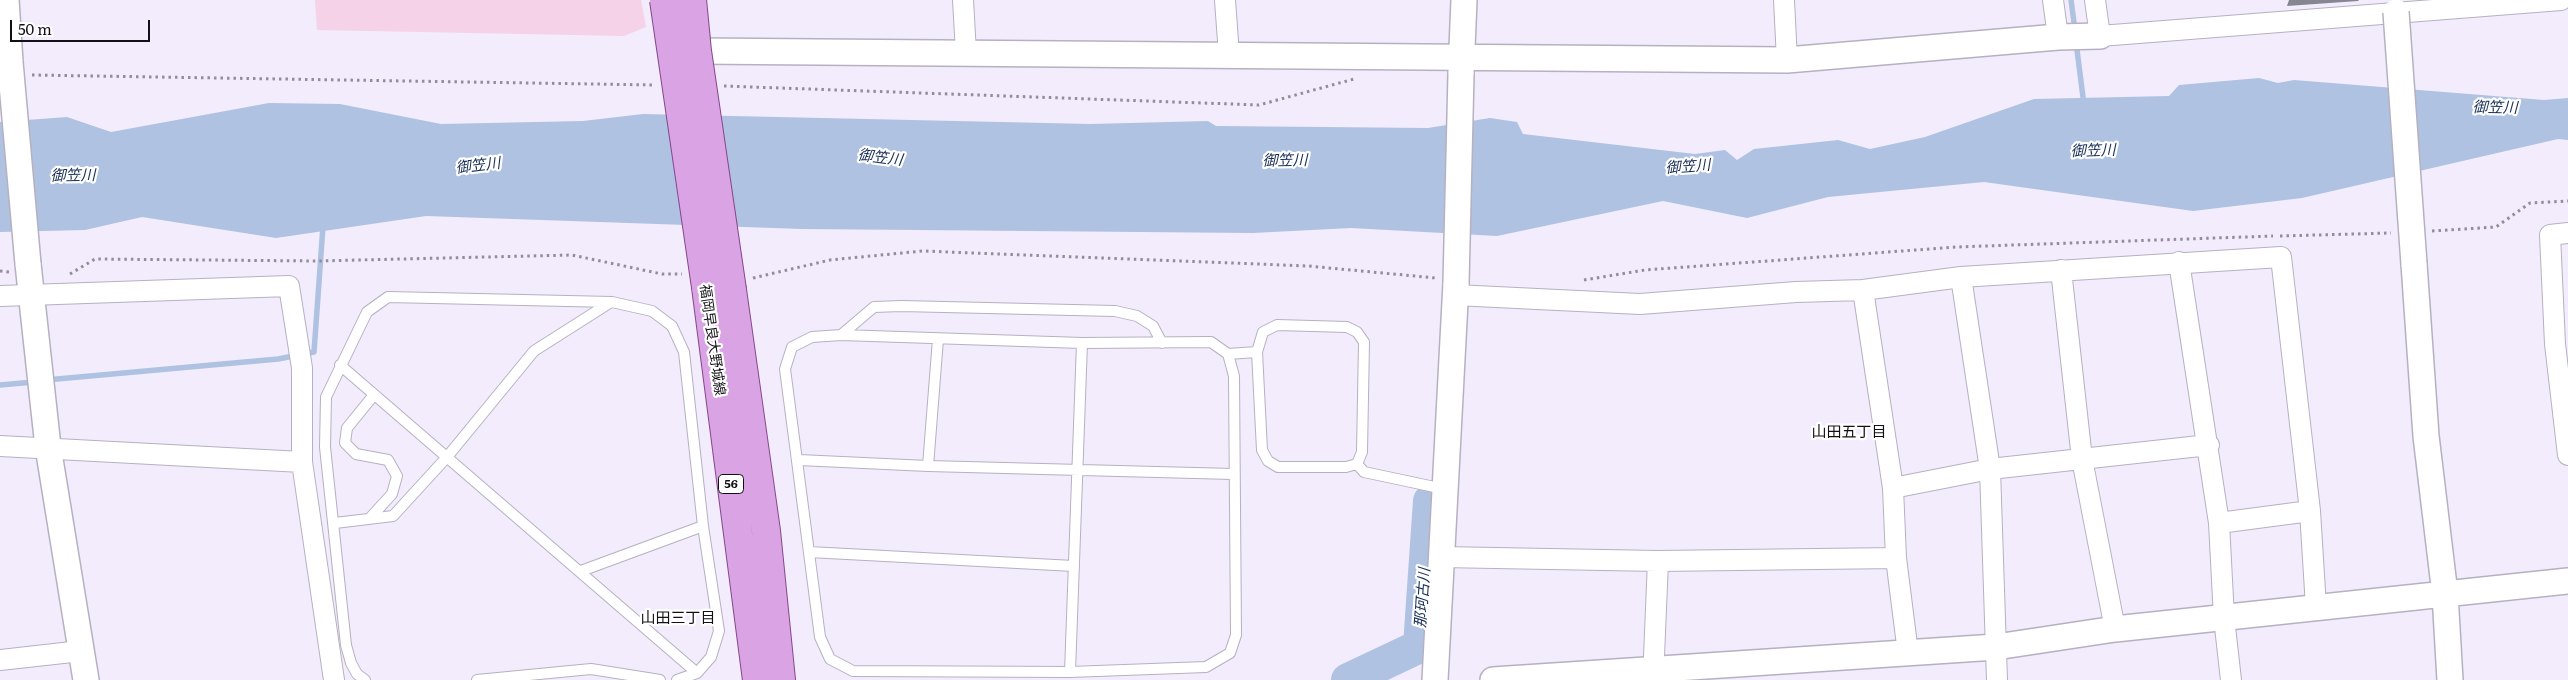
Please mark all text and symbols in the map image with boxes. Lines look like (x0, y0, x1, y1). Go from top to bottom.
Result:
scale bar (12, 10, 152, 42)
text: 50 m (18, 17, 52, 40)
water label: 御笠川 (2472, 99, 2518, 117)
water label: 御笠川 (2070, 141, 2116, 161)
water label: 御笠川 (857, 146, 903, 170)
water label: 御笠川 (1262, 152, 1308, 170)
water label: 御笠川 (455, 154, 501, 178)
water label: 御笠川 (1665, 156, 1711, 178)
water label: 御笠川 (50, 167, 96, 185)
street label: 福岡早良大野城線 (696, 283, 728, 397)
district label: 山田五丁目 (1812, 424, 1886, 442)
road number: 56 (718, 474, 744, 494)
water label: 那珂古川 (1412, 567, 1434, 629)
district label: 山田三丁目 (641, 610, 715, 628)

